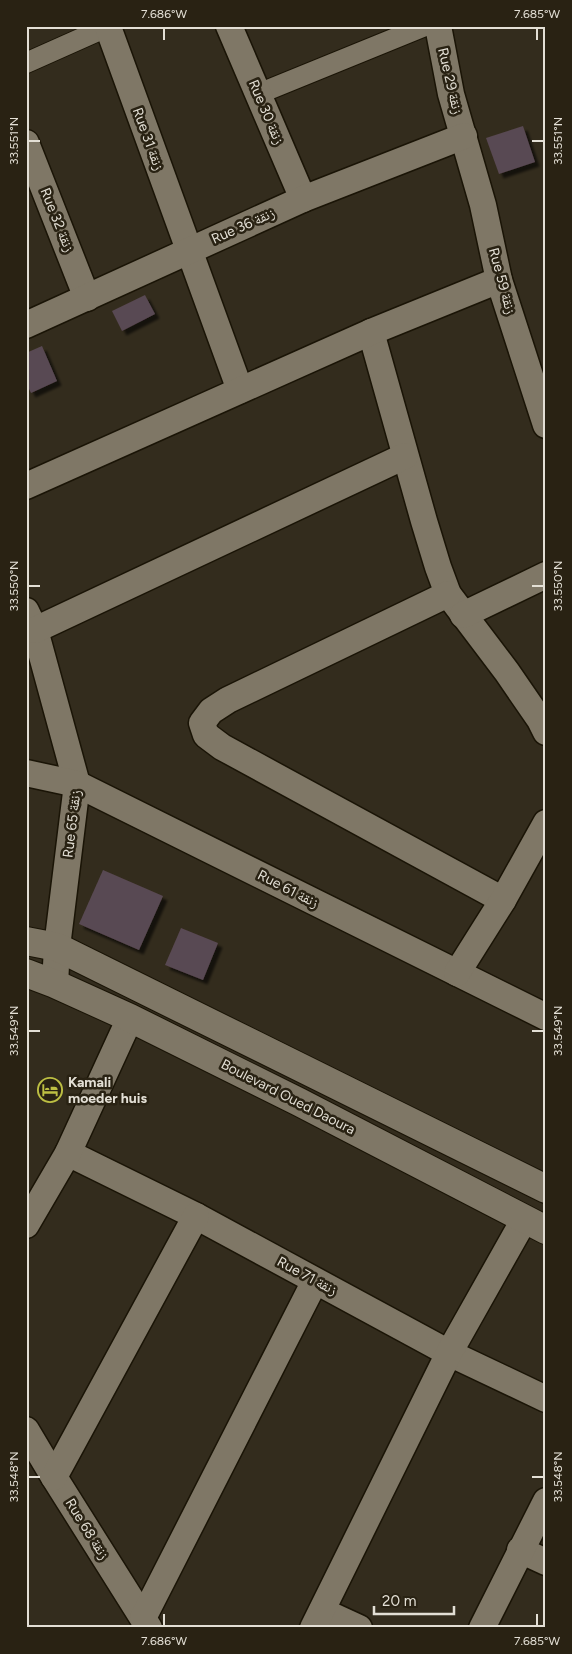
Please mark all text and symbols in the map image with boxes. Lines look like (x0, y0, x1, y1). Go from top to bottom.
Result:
text: 7.686°W (141, 7, 187, 21)
text: 7.685°W (514, 7, 560, 21)
street label: Rue 29 زنقة (434, 46, 466, 116)
street label: Rue 30 زنقة (245, 77, 287, 147)
street label: Rue 31 زنقة (129, 105, 167, 173)
text: 33.551°N (7, 117, 21, 165)
text: 33.551°N (551, 117, 565, 165)
street label: Rue 32 زنقة (36, 185, 78, 255)
street label: Rue 36 زنقة (209, 204, 277, 248)
street label: Rue 59 زنقة (485, 246, 519, 316)
text: 33.550°N (7, 561, 21, 611)
text: 33.550°N (551, 561, 565, 611)
street label: Rue 65 زنقة (59, 789, 85, 859)
street label: Rue 61 زنقة (255, 866, 321, 912)
text: 33.549°N (7, 1006, 21, 1056)
text: 33.549°N (551, 1006, 565, 1056)
street label: Boulevard Oued Daoura (218, 1056, 358, 1138)
place label: Kamali moeder huis (68, 1074, 147, 1107)
hotel icon: Kamali moeder huis (37, 1077, 63, 1103)
street label: Rue 71 زنقة (274, 1253, 340, 1299)
text: 33.548°N (7, 1452, 21, 1503)
text: 33.548°N (551, 1452, 565, 1503)
street label: Rue 68 زنقة (62, 1495, 112, 1563)
scale bar (374, 1584, 454, 1616)
text: 20 m (382, 1592, 416, 1610)
text: 7.686°W (141, 1634, 187, 1648)
text: 7.685°W (514, 1634, 560, 1648)

